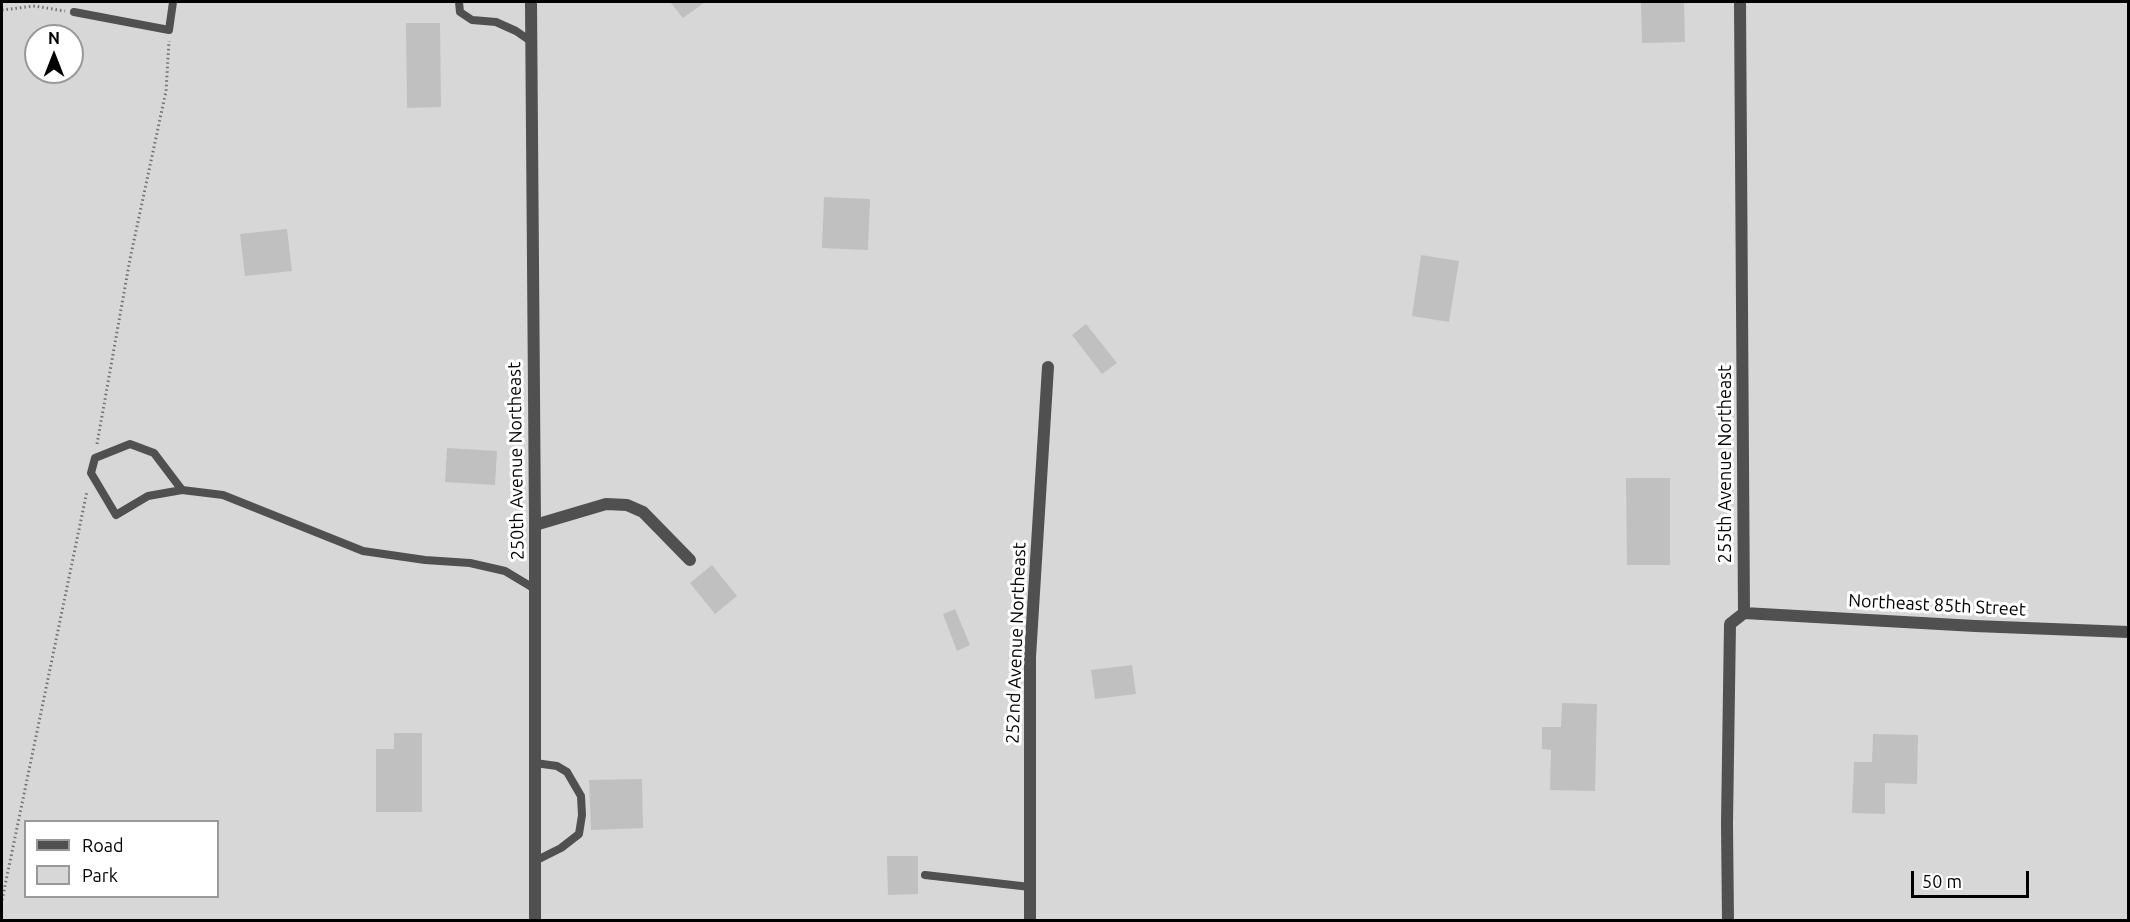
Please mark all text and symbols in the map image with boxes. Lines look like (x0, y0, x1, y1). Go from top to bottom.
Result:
north arrow (24, 24, 84, 84)
text: N (48, 29, 60, 47)
street label: 250th Avenue Northeast (503, 362, 529, 560)
street label: 255th Avenue Northeast (1714, 365, 1736, 563)
street label: 252nd Avenue Northeast (1002, 542, 1030, 744)
street label: Northeast 85th Street (1848, 590, 2026, 620)
legend (24, 820, 219, 898)
text: Road (82, 835, 124, 855)
scale bar (1914, 859, 2032, 897)
text: Park (82, 865, 118, 885)
text: 50 m (1922, 871, 1962, 891)

